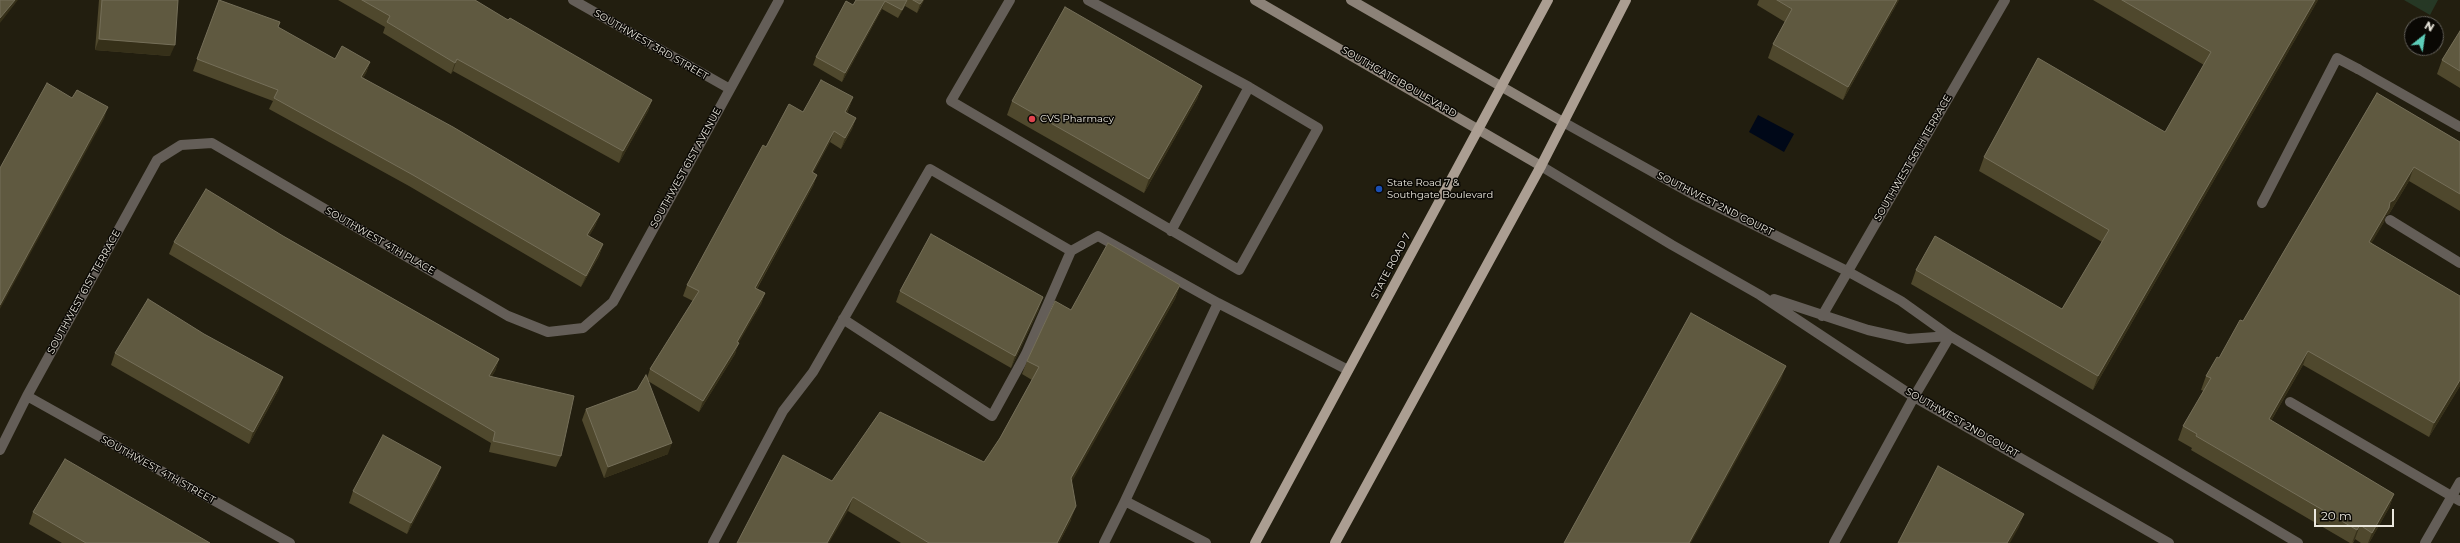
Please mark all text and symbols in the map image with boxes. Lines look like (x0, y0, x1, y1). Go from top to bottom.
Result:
street label: SOUTHWEST 3RD STREET (592, 7, 710, 83)
north arrow (2404, 16, 2444, 56)
text: N (2422, 18, 2437, 35)
street label: SOUTHGATE BOULEVARD (1339, 44, 1459, 120)
street label: SOUTHWEST 56TH TERRACE (1872, 93, 1954, 223)
street label: SOUTHWEST 61ST AVENUE (648, 106, 724, 230)
place label: CVS Pharmacy (1040, 113, 1114, 125)
marker: CVS Pharmacy (1027, 114, 1037, 124)
street label: SOUTHWEST 2ND COURT (1655, 169, 1775, 239)
place label: State Road 7 & Southgate Boulevard (1387, 177, 1493, 200)
marker: State Road 7 & Southgate Boulevard (1374, 184, 1384, 194)
street label: SOUTHWEST 4TH PLACE (323, 205, 437, 277)
street label: SOUTHWEST 61ST TERRACE (45, 228, 123, 356)
street label: STATE ROAD 7 (1369, 231, 1413, 301)
street label: SOUTHWEST 2ND COURT (1903, 386, 2021, 460)
street label: SOUTHWEST 4TH STREET (99, 434, 217, 506)
scale bar (2316, 501, 2396, 527)
text: 20 m (2321, 508, 2352, 523)

